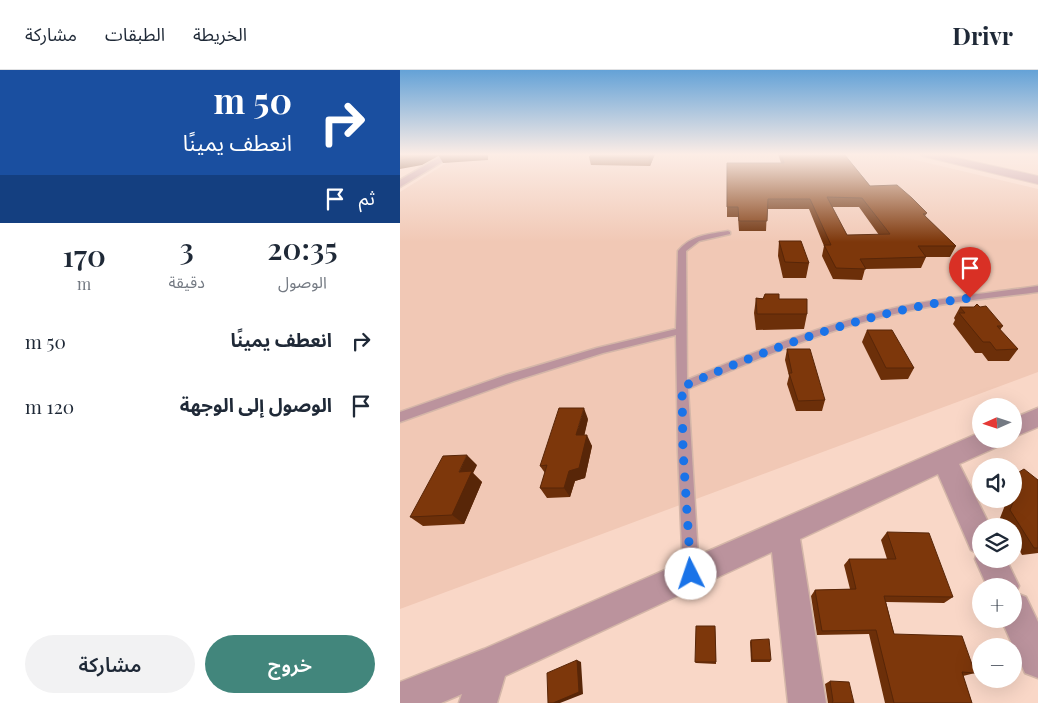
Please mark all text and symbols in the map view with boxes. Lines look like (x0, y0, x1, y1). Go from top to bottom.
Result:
text: Drivr (952, 19, 1013, 51)
text: مشاركة (25, 22, 77, 46)
text: الطبقات (105, 22, 165, 46)
text: الخريطة (193, 22, 247, 46)
text: 50 m (214, 76, 292, 123)
icon: right (310, 90, 375, 155)
text: انعطف يمينًا (183, 127, 292, 157)
text: ثم (359, 184, 375, 210)
icon: arrive (321, 185, 349, 213)
text: 3 (180, 228, 194, 268)
text: 20:35 (267, 228, 338, 268)
text: 170 (63, 235, 106, 275)
pin (949, 247, 991, 298)
icon: arrive (956, 254, 984, 282)
text: دقيقة (168, 271, 205, 292)
text: الوصول (278, 271, 327, 292)
text: m (77, 273, 91, 294)
text: انعطف يمينًا (230, 326, 332, 352)
icon: right (347, 327, 375, 355)
text: 50 m (25, 328, 66, 354)
text: الوصول إلى الوجهة (180, 391, 332, 417)
icon: arrive (347, 392, 375, 420)
text: 120 m (25, 393, 74, 419)
north arrow (972, 398, 1022, 448)
map controls (972, 398, 1022, 688)
button: sound (972, 458, 1022, 508)
button: layers (972, 518, 1022, 568)
position arrow (664, 547, 716, 599)
button: + (972, 578, 1022, 628)
button: مشاركة (25, 635, 195, 693)
button: خروج (205, 635, 375, 693)
button: − (972, 638, 1022, 688)

